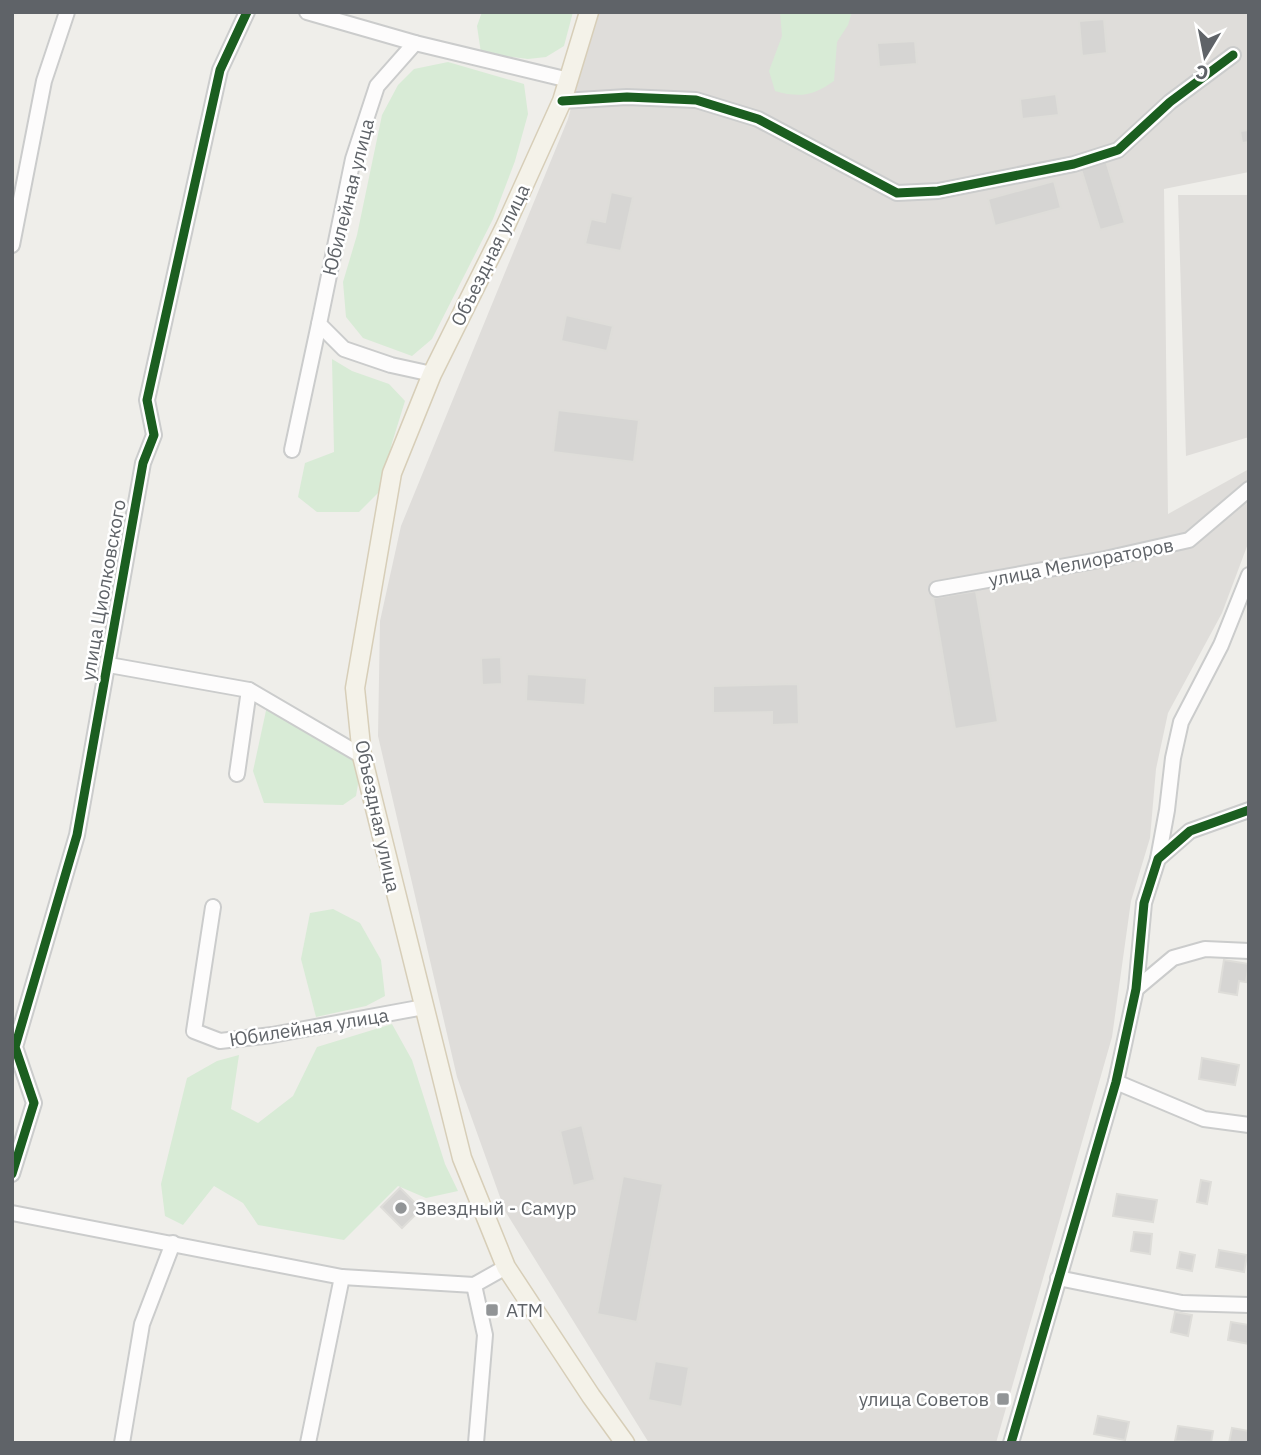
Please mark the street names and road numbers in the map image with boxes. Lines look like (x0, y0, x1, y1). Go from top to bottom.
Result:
street label: Юбилейная улица (317, 116, 379, 278)
street label: Объездная улица (445, 180, 535, 330)
street label: улица Циолковского (75, 497, 131, 683)
street label: улица Мелиораторов (986, 532, 1176, 592)
street label: Объездная улица (350, 738, 406, 894)
street label: Юбилейная улица (228, 1003, 390, 1051)

